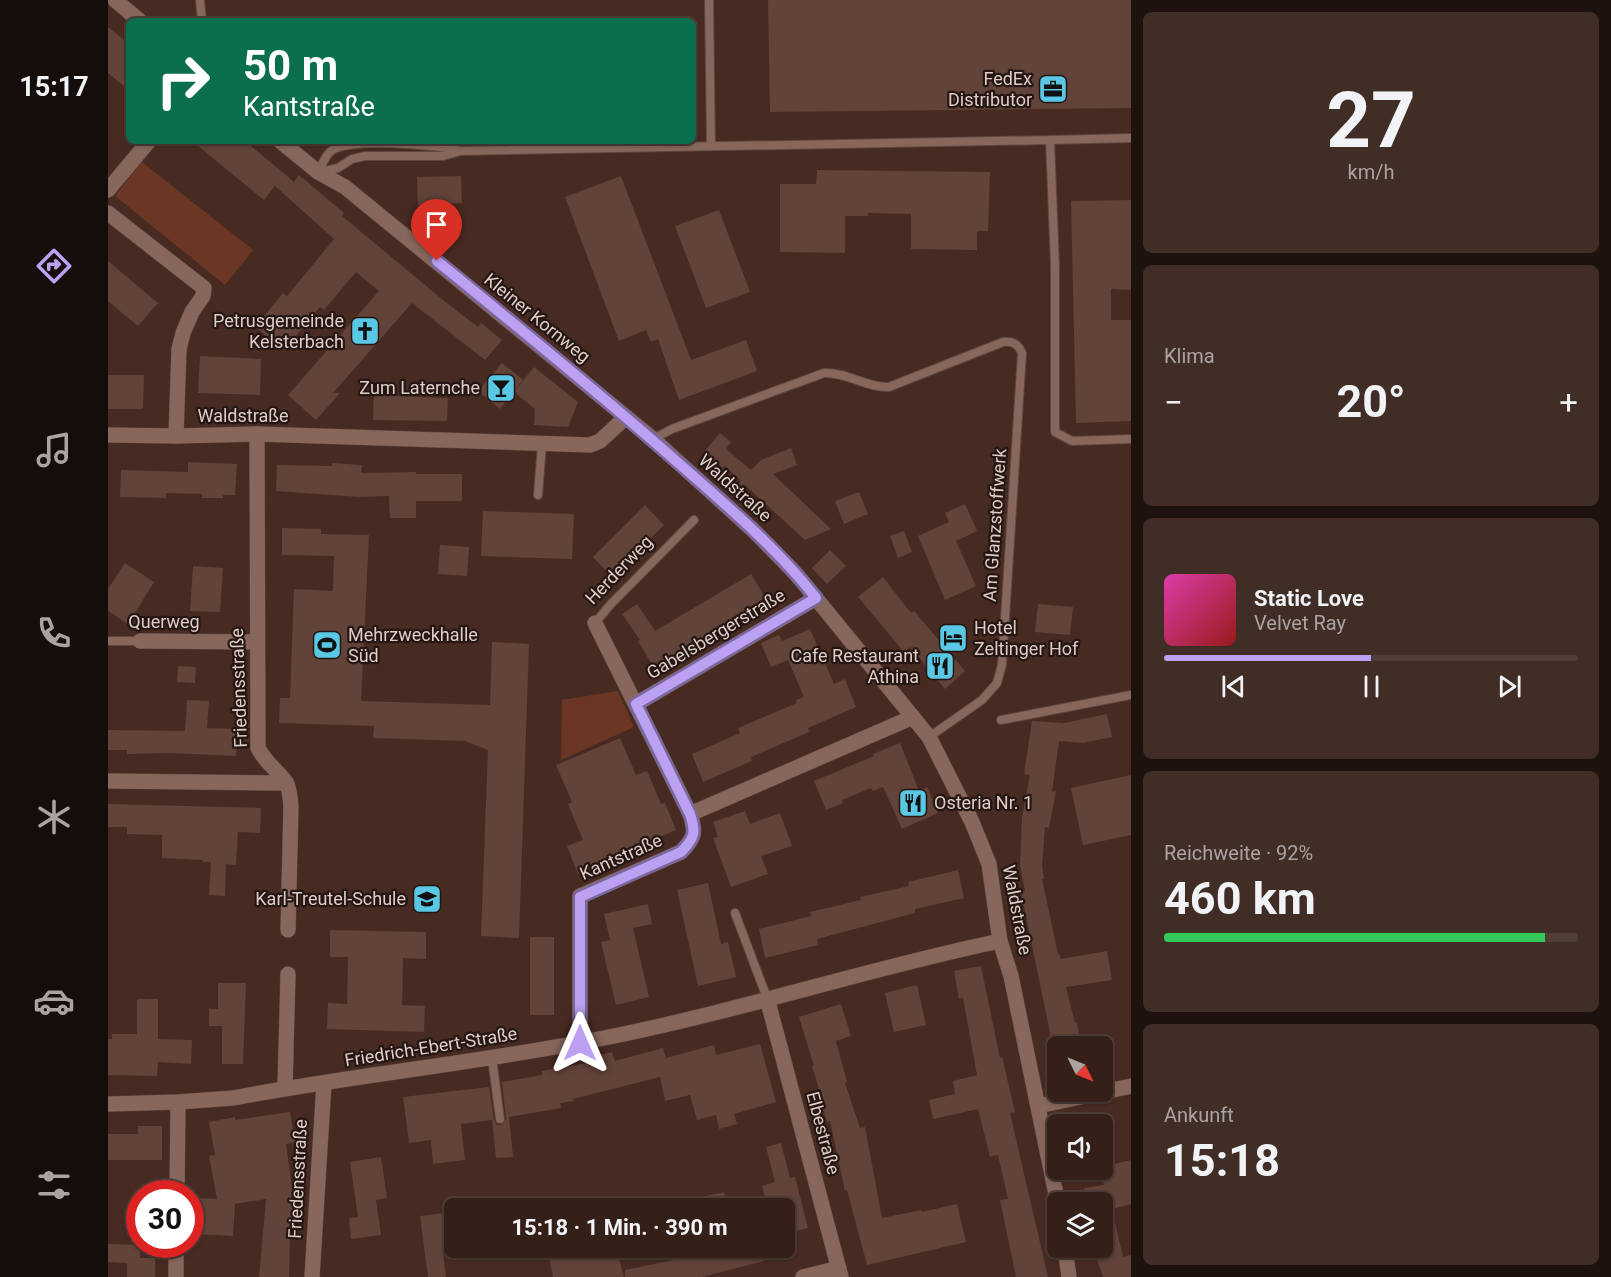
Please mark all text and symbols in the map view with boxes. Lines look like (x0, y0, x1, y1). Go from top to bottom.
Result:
text: 50 m (243, 41, 338, 90)
icon: right (144, 42, 222, 120)
place label: FedEx Distributor (948, 68, 1032, 110)
text: 15:17 (19, 71, 89, 103)
office icon: FedEx Distributor (1037, 73, 1069, 105)
text: 27 (1326, 75, 1416, 166)
text: Kantstraße (243, 91, 375, 123)
text: km/h (1348, 160, 1394, 184)
pin (411, 199, 462, 261)
icon: arrive (420, 208, 453, 241)
icon: directions (33, 245, 75, 287)
street label: Kleiner Kornweg (480, 268, 595, 367)
place label: Petrusgemeinde Kelsterbach (213, 310, 344, 352)
church icon: Petrusgemeinde Kelsterbach (349, 315, 381, 347)
text: Klima (1164, 344, 1215, 368)
bar icon: Zum Laternche (485, 372, 517, 404)
text: 20° (1336, 375, 1406, 428)
place label: Zum Laternche (359, 377, 480, 398)
text: − (1164, 383, 1183, 422)
text: + (1559, 383, 1578, 422)
street label: Waldstraße (198, 405, 288, 426)
icon: music (33, 429, 75, 471)
street label: Am Glanzstoffwerk (979, 447, 1010, 602)
street label: Waldstraße (695, 449, 776, 526)
street label: Herderweg (581, 531, 657, 608)
street label: Gabelsbergerstraße (643, 584, 789, 683)
text: Static Love (1254, 586, 1364, 611)
street label: Querweg (128, 611, 200, 632)
text: Velvet Ray (1254, 611, 1346, 635)
icon: phone (33, 612, 75, 654)
place label: Hotel Zeltinger Hof (974, 617, 1079, 659)
hotel icon: Hotel Zeltinger Hof (937, 622, 969, 654)
place label: Mehrzweckhalle Süd (348, 624, 478, 666)
street label: Friedensstraße (226, 628, 251, 748)
sports icon: Mehrzweckhalle Süd (311, 629, 343, 661)
place label: Cafe Restaurant Athina (791, 645, 919, 687)
restaurant icon: Cafe Restaurant Athina (924, 650, 956, 682)
icon: previous (1217, 670, 1250, 703)
icon: pause (1355, 670, 1388, 703)
icon: next (1493, 670, 1526, 703)
restaurant icon: Osteria Nr. 1 (897, 787, 929, 819)
place label: Osteria Nr. 1 (934, 792, 1033, 813)
icon: climate (33, 796, 75, 838)
street label: Kantstraße (576, 829, 665, 884)
text: Reichweite · 92% (1164, 841, 1313, 865)
street label: Waldstraße (999, 863, 1036, 957)
text: 460 km (1164, 872, 1316, 925)
school or university icon: Karl-Treutel-Schule (411, 883, 443, 915)
place label: Karl-Treutel-Schule (255, 888, 406, 909)
icon: car (33, 980, 75, 1022)
position arrow (548, 1011, 612, 1075)
street label: Friedrich-Ebert-Straße (343, 1022, 519, 1071)
north arrow (1047, 1036, 1113, 1102)
map controls (1047, 1036, 1113, 1258)
street label: Elbestraße (802, 1089, 845, 1177)
text: Ankunft (1164, 1103, 1234, 1127)
button: sound (1047, 1114, 1113, 1180)
street label: Friedensstraße (284, 1119, 311, 1239)
text: 15:18 (1164, 1134, 1280, 1187)
icon: filters (33, 1164, 75, 1206)
speed limit sign: 30 (126, 1180, 204, 1258)
button: layers (1047, 1192, 1113, 1258)
text: 15:18 · 1 Min. · 390 m (511, 1215, 728, 1240)

